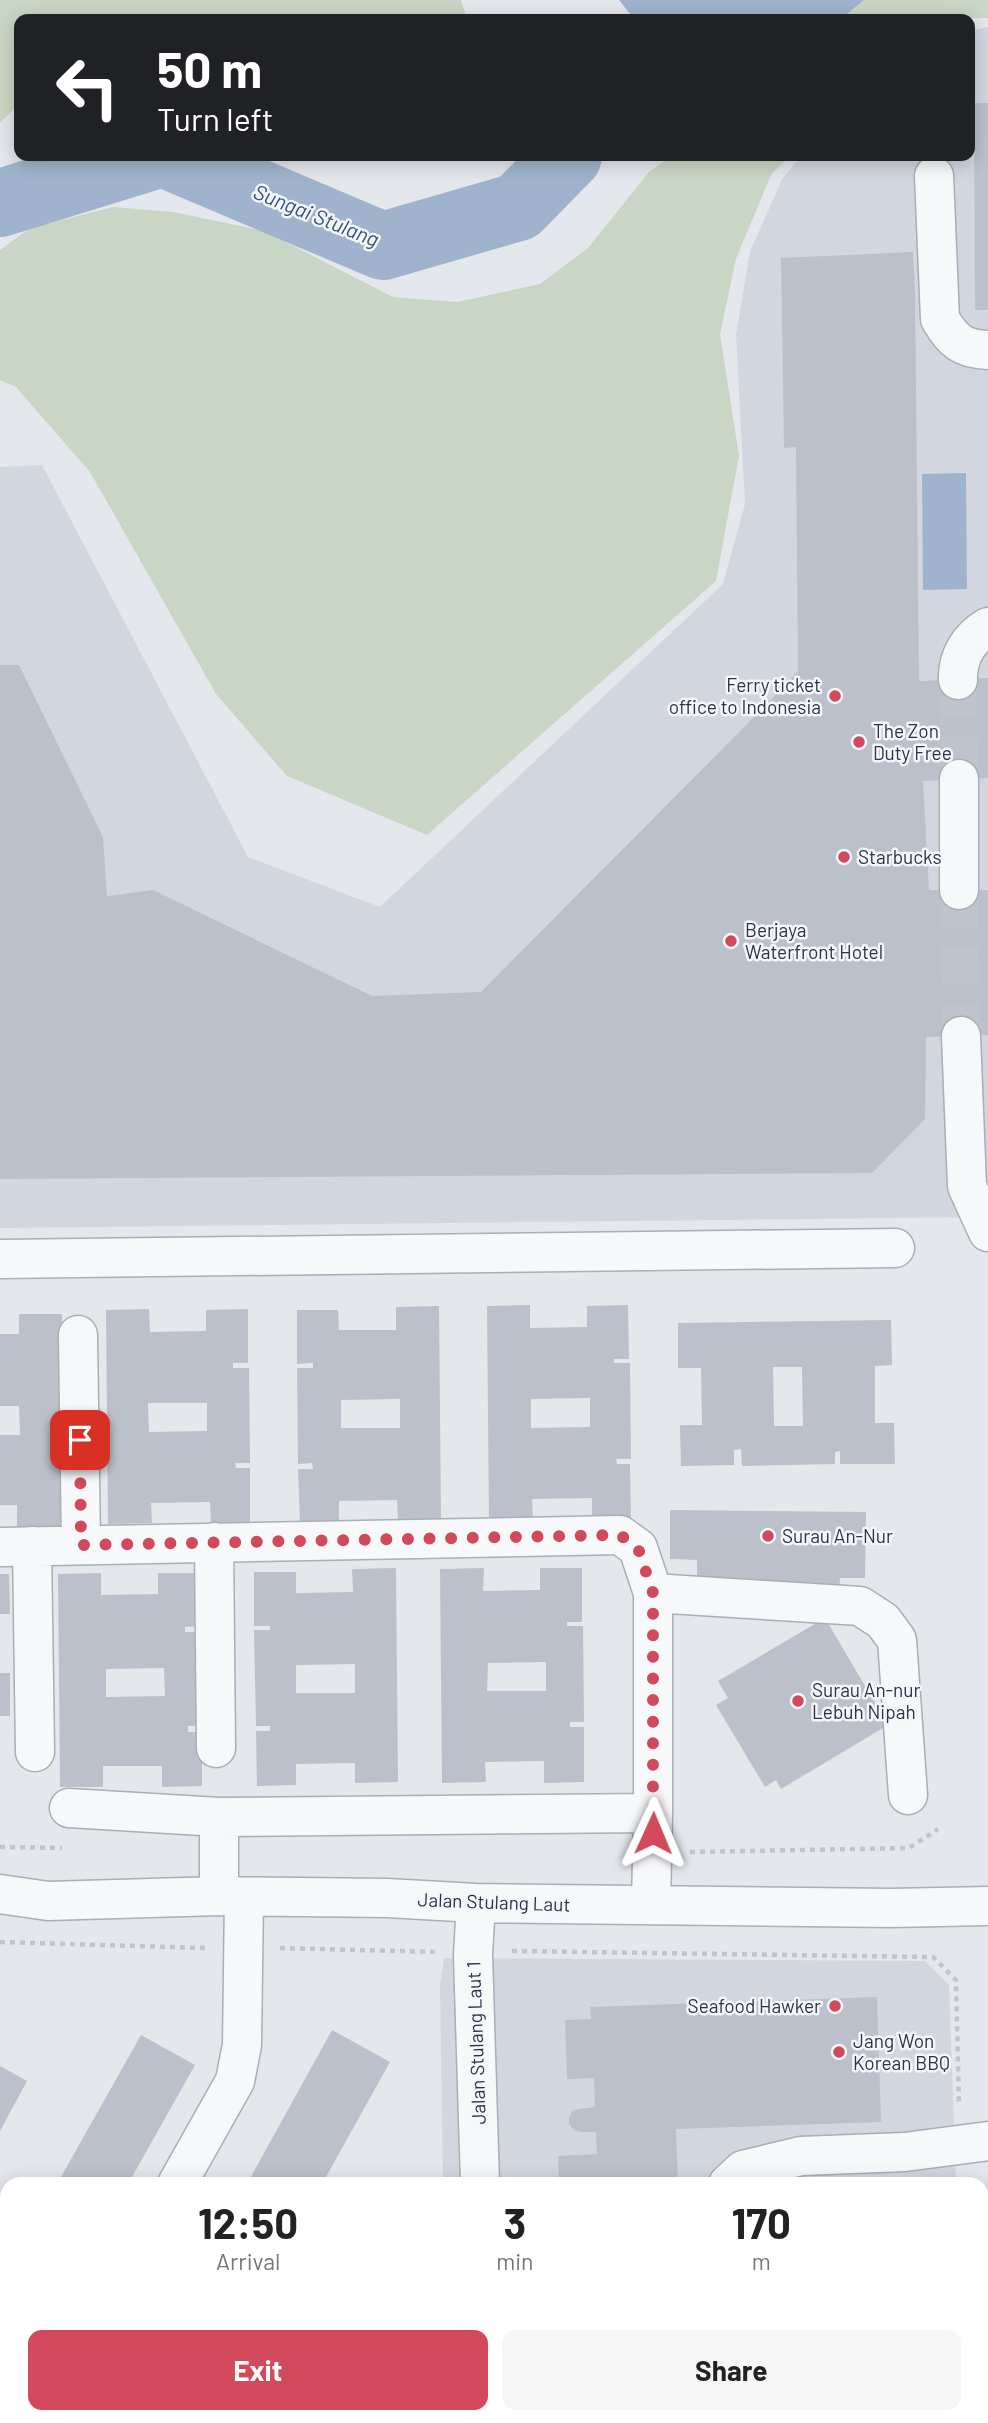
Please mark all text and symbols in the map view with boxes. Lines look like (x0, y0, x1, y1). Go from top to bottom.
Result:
text: 50 m (157, 39, 262, 98)
icon: left (42, 42, 133, 133)
text: Turn left (157, 99, 274, 137)
water label: Sungai Stulang (250, 178, 383, 251)
place label: Ferry ticket office to Indonesia (669, 673, 821, 718)
marker: Ferry ticket office to Indonesia (827, 688, 843, 704)
place label: The Zon Duty Free (873, 719, 952, 764)
marker: The Zon Duty Free (851, 734, 867, 750)
place label: Starbucks (858, 845, 942, 868)
marker: Starbucks (836, 849, 852, 865)
place label: Berjaya Waterfront Hotel (745, 918, 883, 963)
marker: Berjaya Waterfront Hotel (723, 933, 739, 949)
pin (50, 1410, 110, 1470)
icon: arrive (61, 1421, 99, 1459)
place label: Surau An-Nur (782, 1524, 893, 1547)
marker: Surau An-Nur (760, 1528, 776, 1544)
place label: Surau An-nur Lebuh Nipah (812, 1678, 920, 1723)
marker: Surau An-nur Lebuh Nipah (790, 1693, 806, 1709)
position arrow (616, 1796, 690, 1870)
street label: Jalan Stulang Laut (417, 1887, 571, 1916)
street label: Jalan Stulang Laut 1 (461, 1961, 490, 2125)
place label: Seafood Hawker (688, 1994, 821, 2017)
marker: Seafood Hawker (827, 1998, 843, 2014)
place label: Jang Won Korean BBQ (853, 2029, 950, 2074)
marker: Jang Won Korean BBQ (831, 2044, 847, 2060)
text: 12:50 (198, 2197, 298, 2247)
text: 3 (503, 2197, 526, 2247)
text: 170 (731, 2197, 791, 2247)
text: Arrival (216, 2247, 280, 2275)
text: min (496, 2247, 533, 2275)
text: m (752, 2247, 771, 2275)
button: Exit (28, 2330, 488, 2410)
button: Share (502, 2330, 961, 2410)

